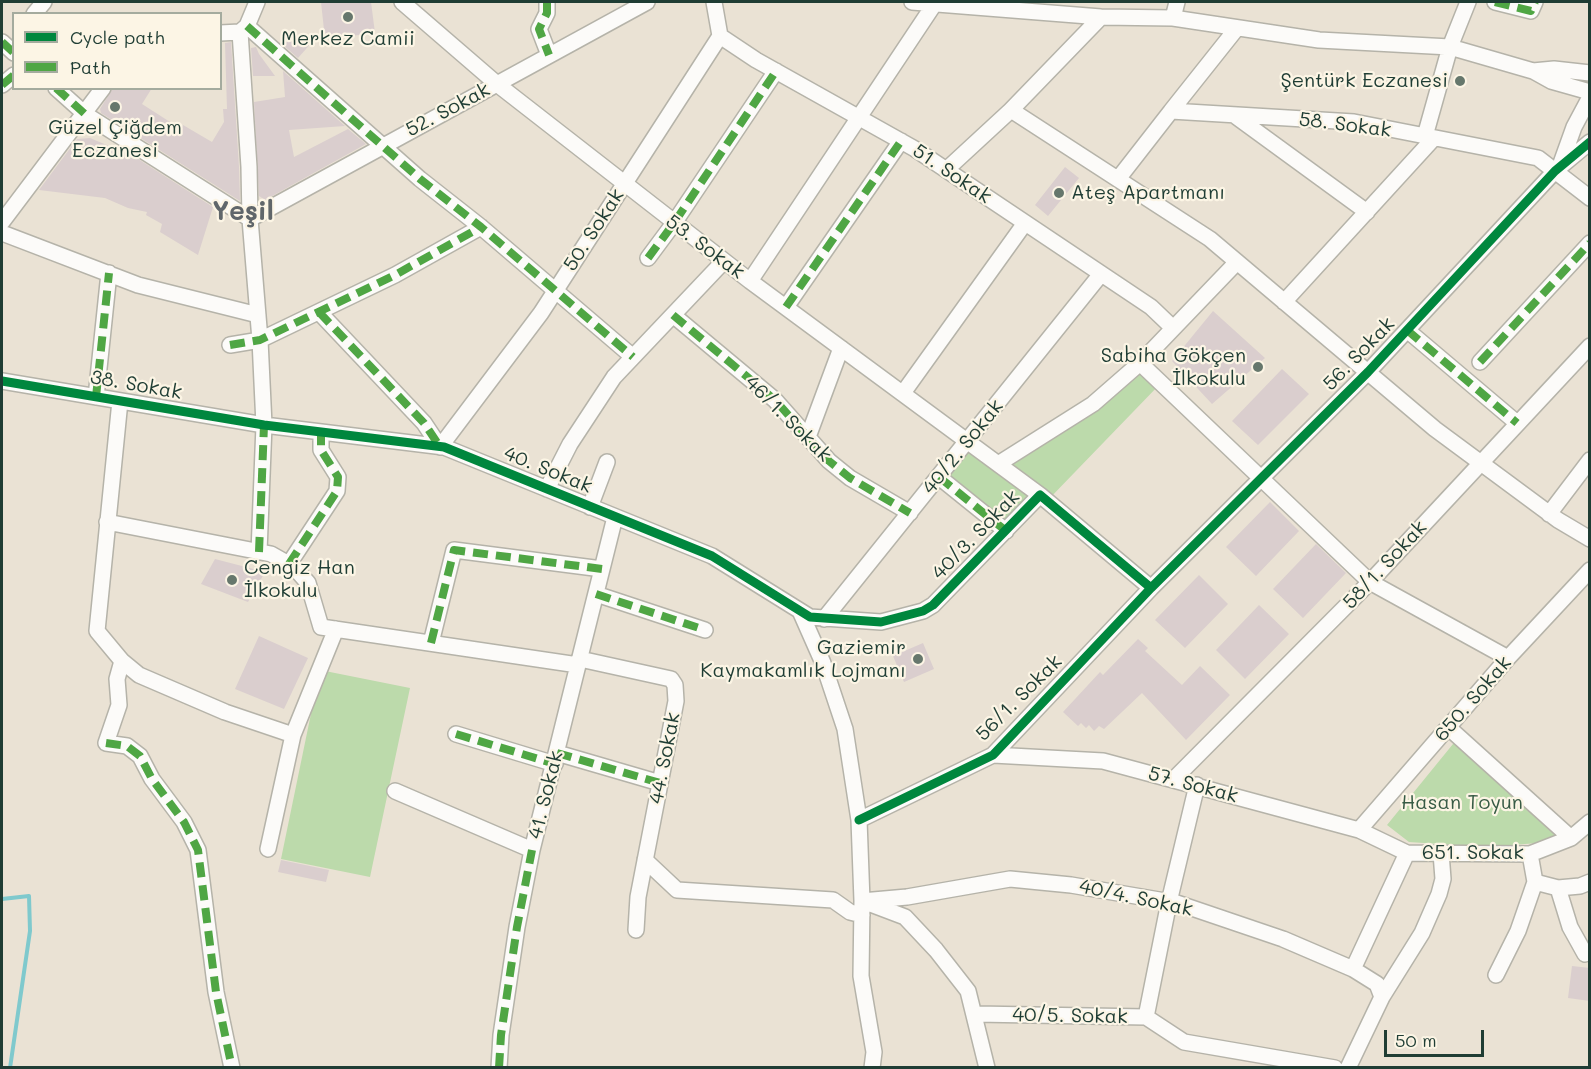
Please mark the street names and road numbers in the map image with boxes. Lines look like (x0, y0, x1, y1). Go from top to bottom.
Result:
street label: 52. Sokak (402, 78, 494, 142)
street label: 58. Sokak (1297, 107, 1393, 143)
street label: 51. Sokak (908, 139, 996, 209)
street label: 50. Sokak (559, 184, 629, 276)
street label: 53. Sokak (661, 210, 749, 284)
street label: 56. Sokak (1318, 312, 1400, 396)
street label: 38. Sokak (88, 365, 184, 405)
street label: 46/1. Sokak (740, 371, 836, 467)
street label: 40/2. Sokak (918, 395, 1008, 499)
street label: 40. Sokak (500, 441, 596, 499)
street label: 40/3. Sokak (927, 485, 1025, 585)
street label: 58/1. Sokak (1338, 516, 1432, 614)
street label: 56/1. Sokak (971, 650, 1067, 746)
street label: 650. Sokak (1429, 651, 1517, 747)
street label: 44. Sokak (644, 710, 686, 806)
street label: 41. Sokak (523, 749, 569, 841)
street label: 57. Sokak (1146, 762, 1240, 808)
street label: 651. Sokak (1422, 841, 1524, 865)
street label: 40/4. Sokak (1077, 874, 1195, 922)
street label: 40/5. Sokak (1012, 1003, 1128, 1029)

